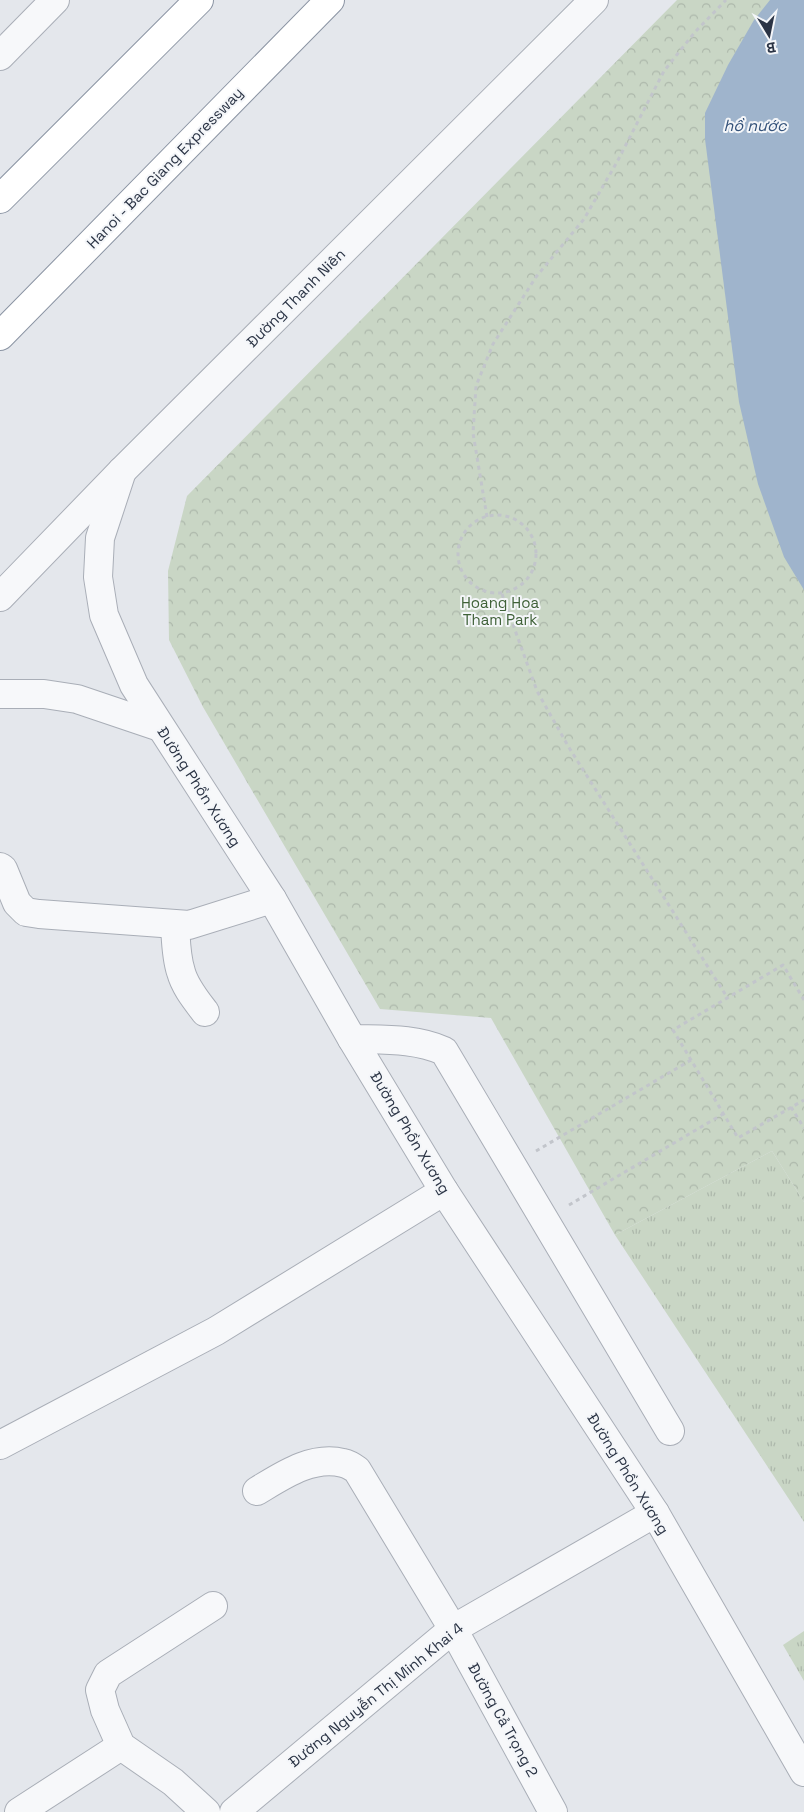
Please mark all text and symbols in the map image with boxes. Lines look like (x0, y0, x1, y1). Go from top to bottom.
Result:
north arrow (744, 10, 794, 60)
text: B (765, 38, 777, 57)
street label: Hanoi - Bac Giang Expressway (83, 83, 247, 252)
water label: hồ nước (723, 115, 788, 136)
street label: Đường Thanh Niên (242, 244, 349, 351)
park label: Hoang Hoa Tham Park (461, 593, 539, 629)
street label: Đường Phồn Xương (154, 723, 245, 850)
street label: Đường Phồn Xương (366, 1068, 454, 1197)
street label: Đường Phồn Xương (583, 1410, 673, 1538)
street label: Đường Nguyễn Thị Minh Khai 4 (284, 1618, 467, 1771)
street label: Đường Cả Trọng 2 (464, 1659, 543, 1780)

